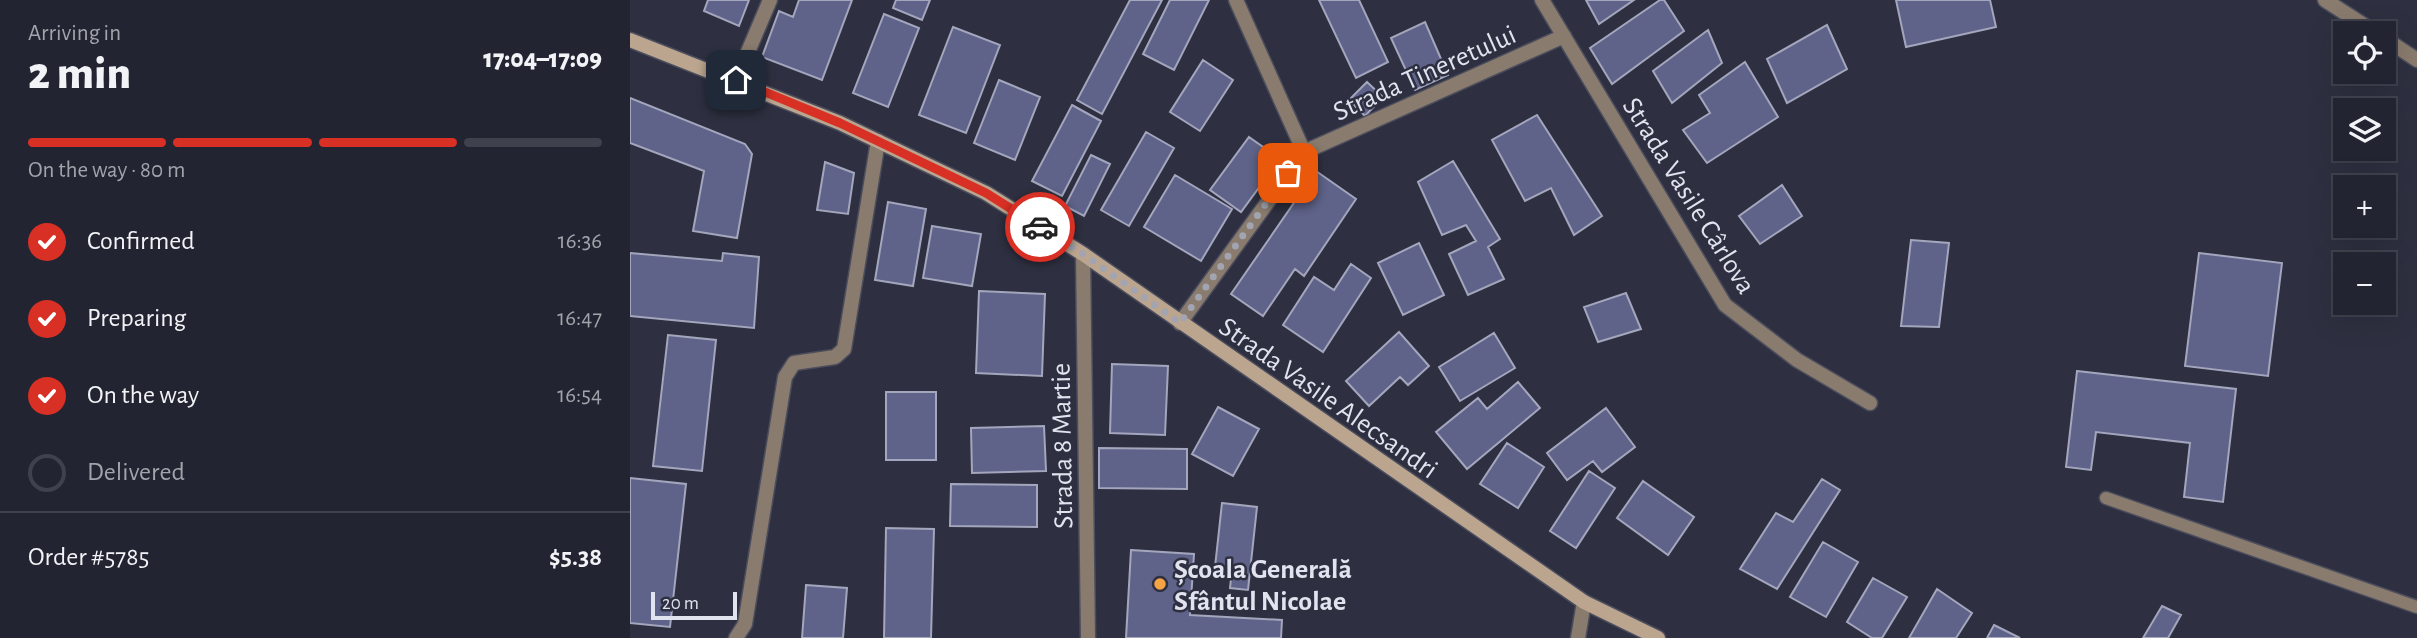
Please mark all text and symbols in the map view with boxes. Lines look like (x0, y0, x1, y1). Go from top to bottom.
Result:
street label: Strada Tineretului (1329, 21, 1520, 127)
map controls (2333, 21, 2396, 315)
button: locate (2333, 21, 2396, 84)
text: Arriving in (28, 22, 121, 45)
text: 17:04–17:09 (483, 46, 602, 72)
pin (706, 50, 766, 110)
text: 2 min (28, 51, 131, 97)
icon: home (717, 61, 755, 99)
street label: Strada Vasile Cârlova (1617, 93, 1760, 299)
button: layers (2333, 98, 2396, 161)
pin (1258, 143, 1318, 203)
icon: bag (1269, 154, 1307, 192)
text: On the way · 80 m (28, 159, 185, 182)
button: + (2333, 175, 2396, 238)
courier (1005, 192, 1075, 262)
icon: car (1021, 208, 1059, 246)
icon: check (28, 223, 66, 261)
text: Confirmed (87, 228, 195, 254)
text: 16:36 (558, 230, 602, 253)
button: − (2333, 252, 2396, 315)
icon: check (28, 300, 66, 338)
text: Preparing (87, 305, 186, 331)
text: 16:47 (557, 307, 602, 330)
street label: Strada Vasile Alecsandri (1214, 313, 1442, 484)
street label: Strada 8 Martie (1048, 363, 1078, 529)
icon: check (28, 377, 66, 415)
text: On the way (87, 382, 199, 408)
text: 16:54 (557, 384, 602, 407)
text: Delivered (87, 459, 185, 485)
text: Order #5785 (28, 544, 149, 570)
text: $5.38 (549, 544, 602, 570)
place label: Școala Generală Sfântul Nicolae (1174, 556, 1352, 616)
marker: Școala Generală Sfântul Nicolae (1152, 576, 1168, 592)
scale bar (651, 589, 737, 621)
text: 20 m (662, 594, 699, 613)

